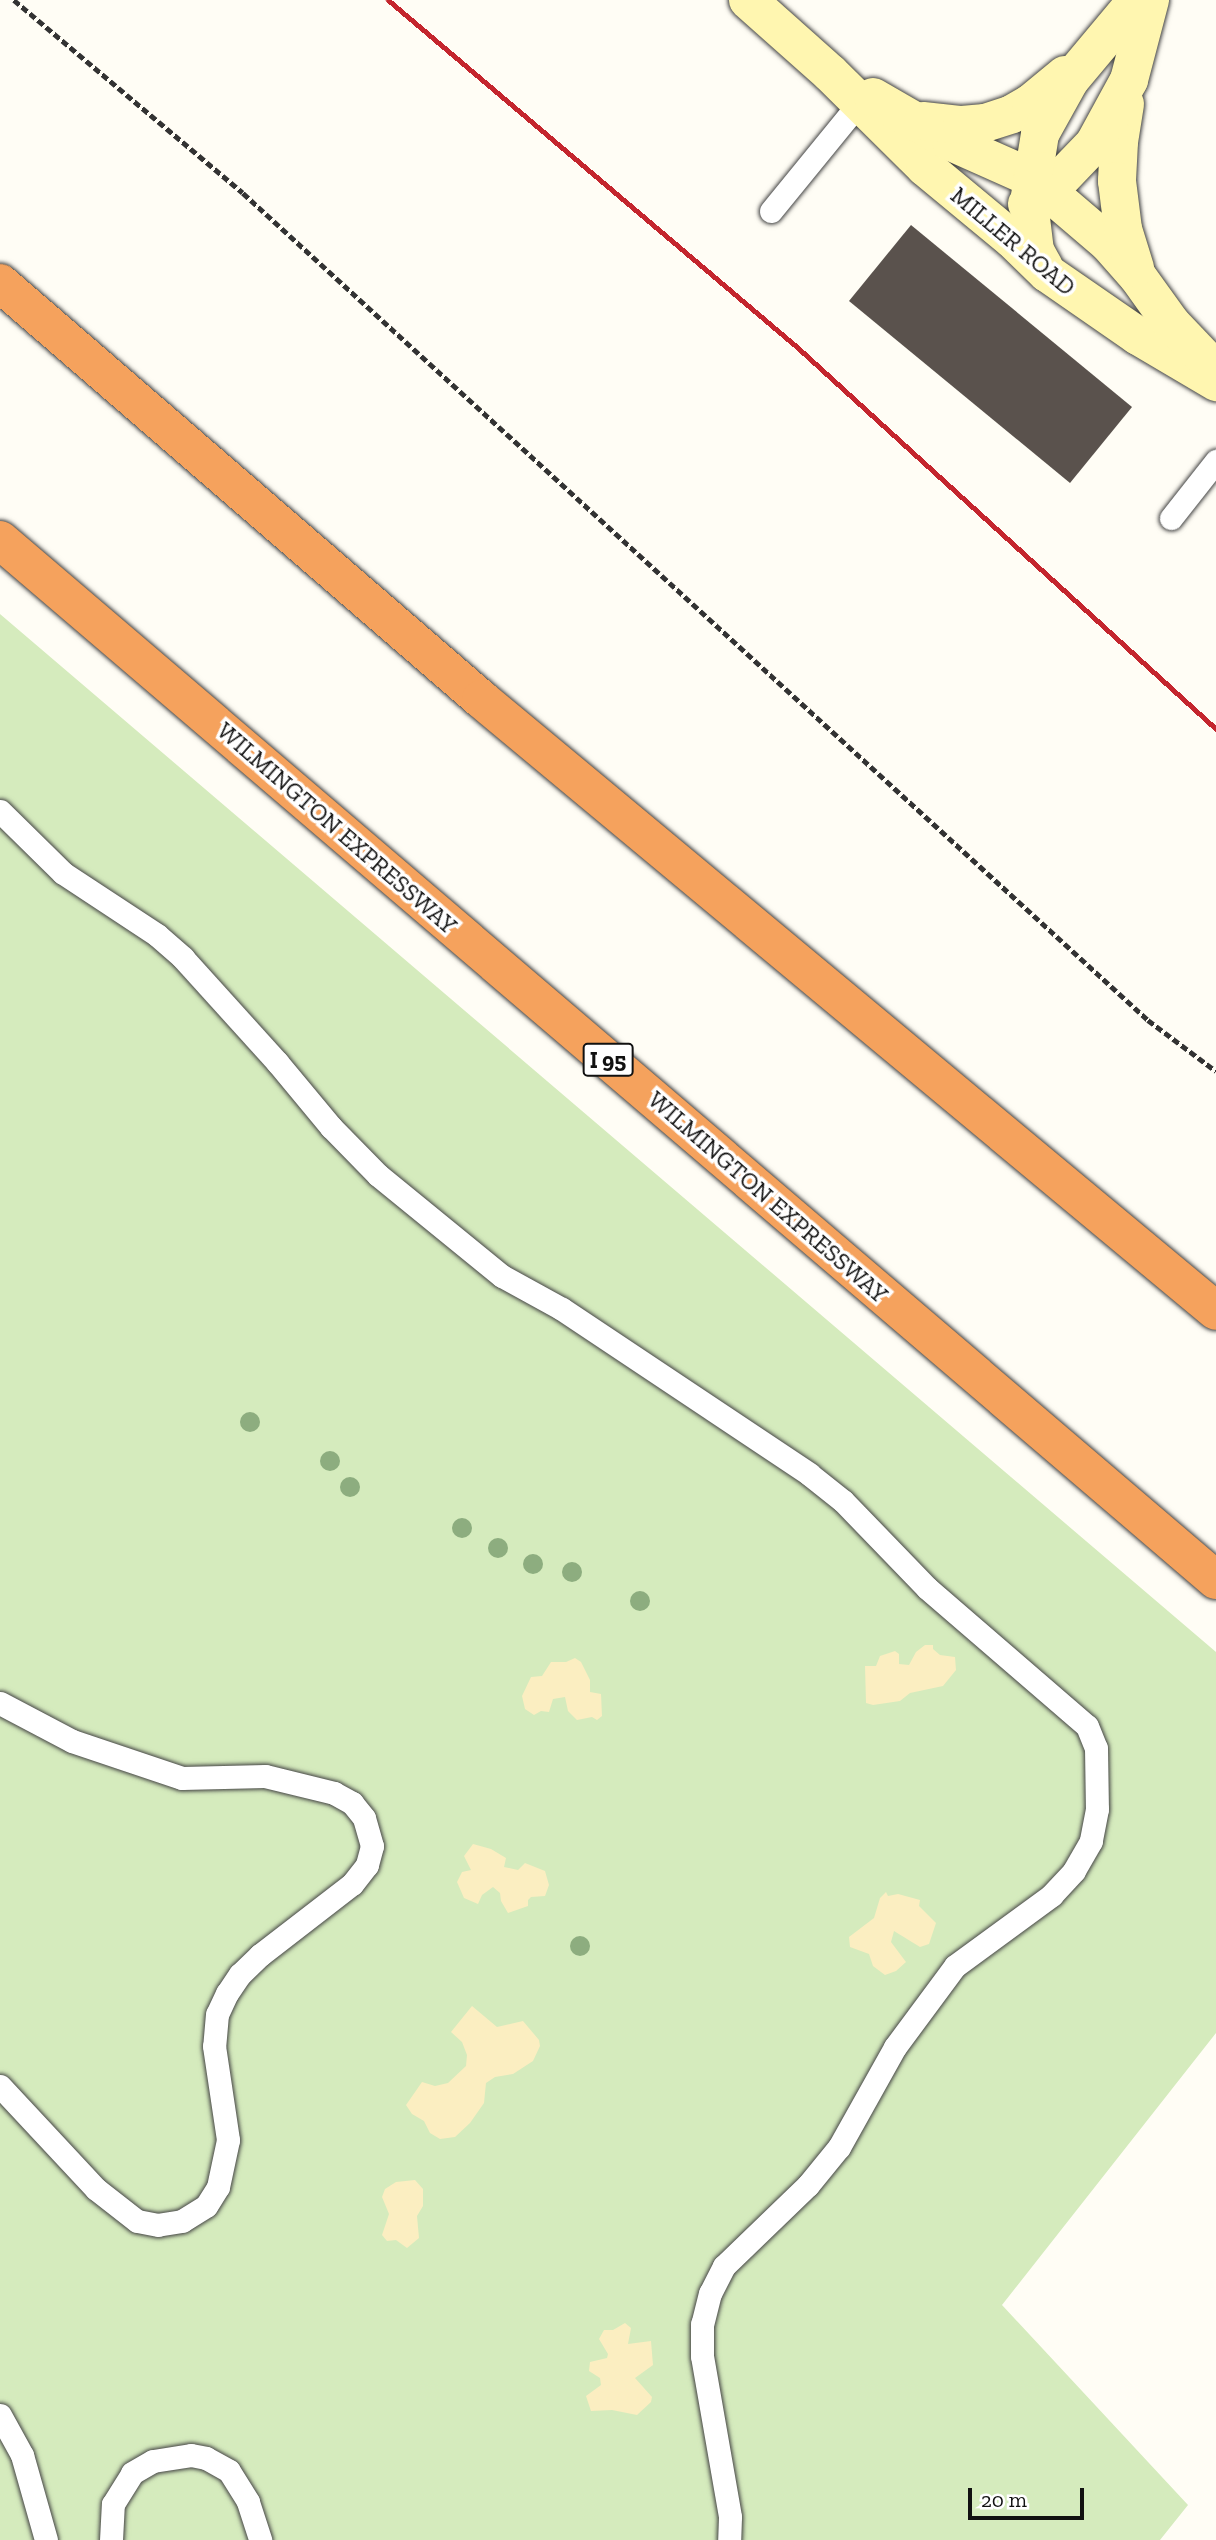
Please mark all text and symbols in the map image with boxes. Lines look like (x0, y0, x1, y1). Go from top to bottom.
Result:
street label: MILLER ROAD (945, 181, 1081, 301)
street label: WILMINGTON EXPRESSWAY (211, 716, 463, 940)
road number: I 95 (582, 1040, 634, 1079)
street label: WILMINGTON EXPRESSWAY (642, 1085, 894, 1309)
scale bar (971, 2474, 1086, 2518)
text: 20 m (981, 2487, 1027, 2512)

